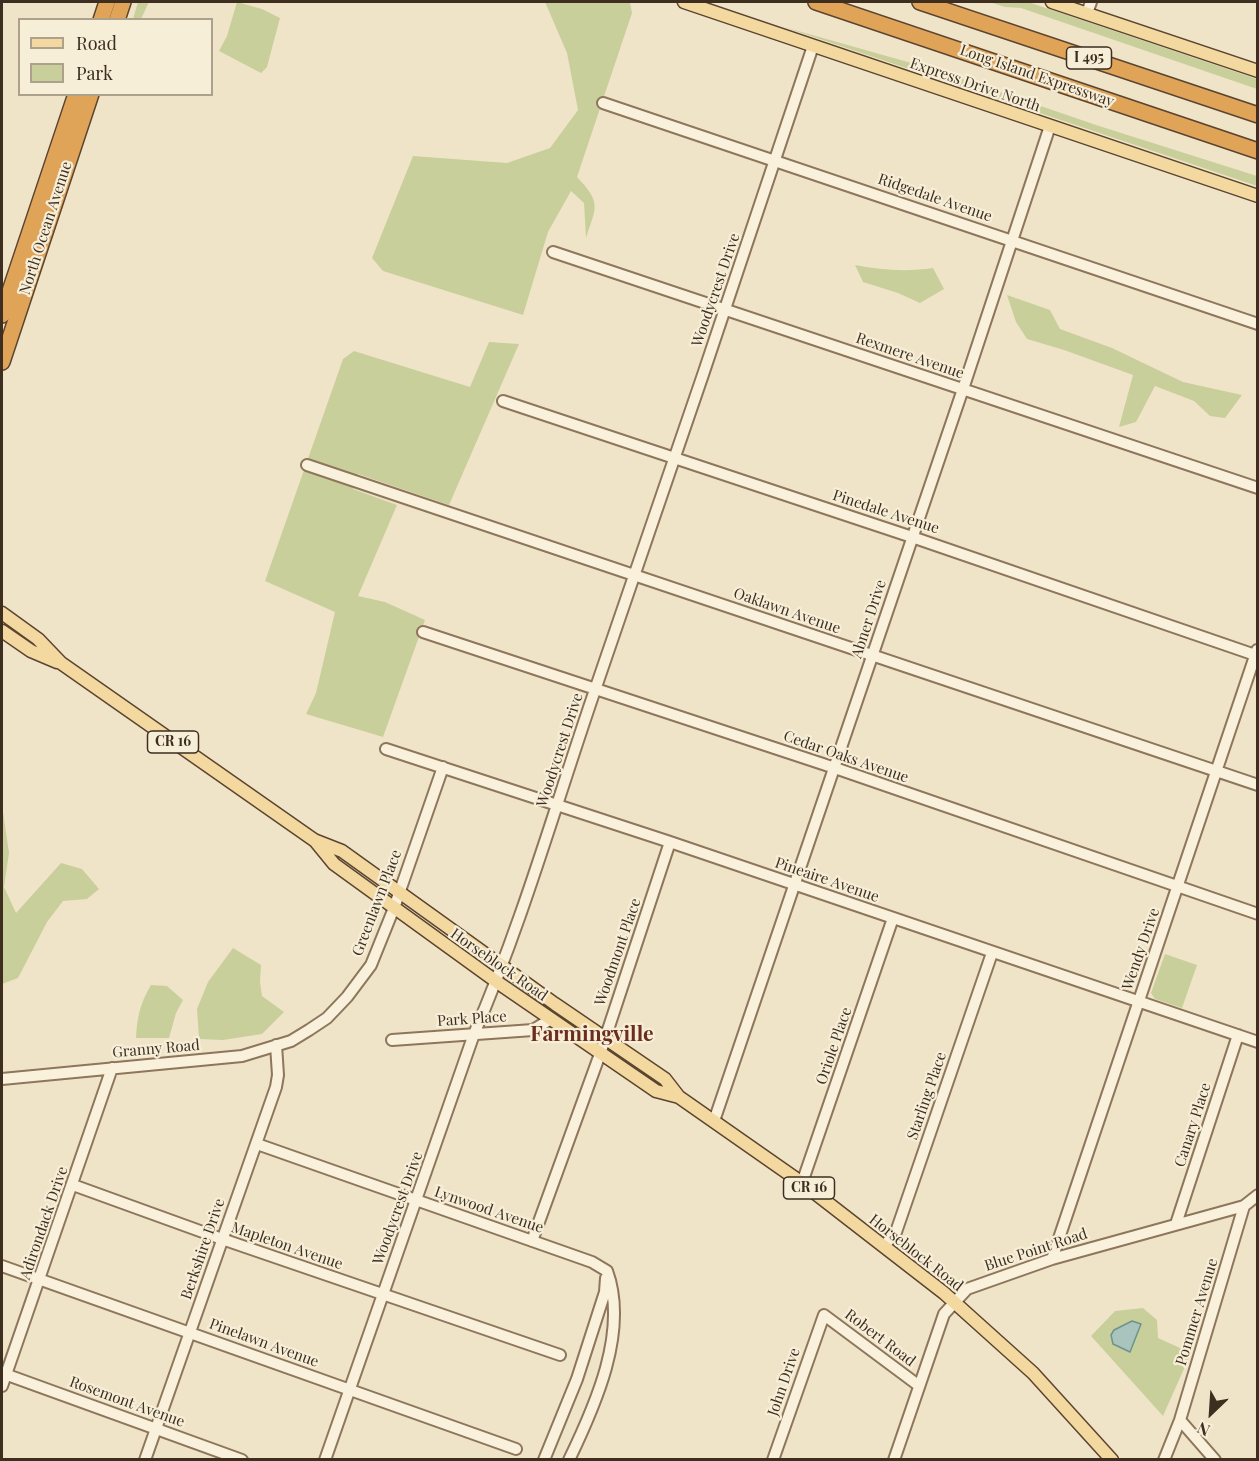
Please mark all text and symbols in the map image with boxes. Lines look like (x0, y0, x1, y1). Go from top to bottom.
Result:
legend (18, 18, 213, 96)
text: Road (76, 31, 117, 55)
street label: Long Island Expressway (958, 41, 1116, 111)
road number: I 495 (1066, 47, 1112, 69)
street label: Express Drive North (908, 54, 1042, 116)
text: Park (76, 61, 113, 85)
street label: North Ocean Avenue (16, 159, 76, 297)
street label: Ridgedale Avenue (876, 170, 994, 226)
street label: Woodycrest Drive (688, 231, 744, 349)
street label: Rexmere Avenue (854, 329, 966, 383)
street label: Pinedale Avenue (830, 486, 942, 538)
street label: Abner Drive (848, 577, 890, 661)
street label: Oaklawn Avenue (731, 584, 843, 638)
street label: Woodycrest Drive (533, 691, 587, 809)
street label: Cedar Oaks Avenue (781, 727, 911, 787)
road number: CR 16 (148, 731, 198, 753)
street label: Greenlawn Place (348, 847, 406, 959)
street label: Pineaire Avenue (773, 854, 881, 906)
street label: Woodmont Place (591, 896, 645, 1008)
street label: Wendy Drive (1119, 906, 1163, 992)
street label: Horseblock Road (447, 925, 551, 1005)
street label: Oriole Place (812, 1005, 856, 1087)
street label: Park Place (437, 1008, 507, 1030)
district label: Farmingville (530, 1021, 654, 1047)
street label: Granny Road (111, 1036, 201, 1062)
street label: Starling Place (904, 1050, 950, 1142)
street label: Canary Place (1171, 1081, 1215, 1169)
street label: Woodycrest Drive (369, 1149, 427, 1267)
street label: Adirondack Drive (16, 1164, 72, 1282)
road number: CR 16 (784, 1177, 834, 1199)
street label: Lynwood Avenue (432, 1183, 546, 1237)
street label: Berkshire Drive (177, 1196, 229, 1302)
street label: Horseblock Road (865, 1211, 967, 1295)
street label: Mapleton Avenue (229, 1219, 345, 1273)
street label: Blue Point Road (982, 1225, 1090, 1275)
street label: Pommer Avenue (1172, 1256, 1222, 1368)
street label: Robert Road (841, 1306, 919, 1370)
street label: Pinelawn Avenue (207, 1315, 321, 1371)
street label: John Drive (764, 1346, 804, 1418)
street label: Rosemont Avenue (67, 1373, 187, 1431)
north arrow (1181, 1383, 1241, 1443)
text: N (1194, 1418, 1213, 1442)

